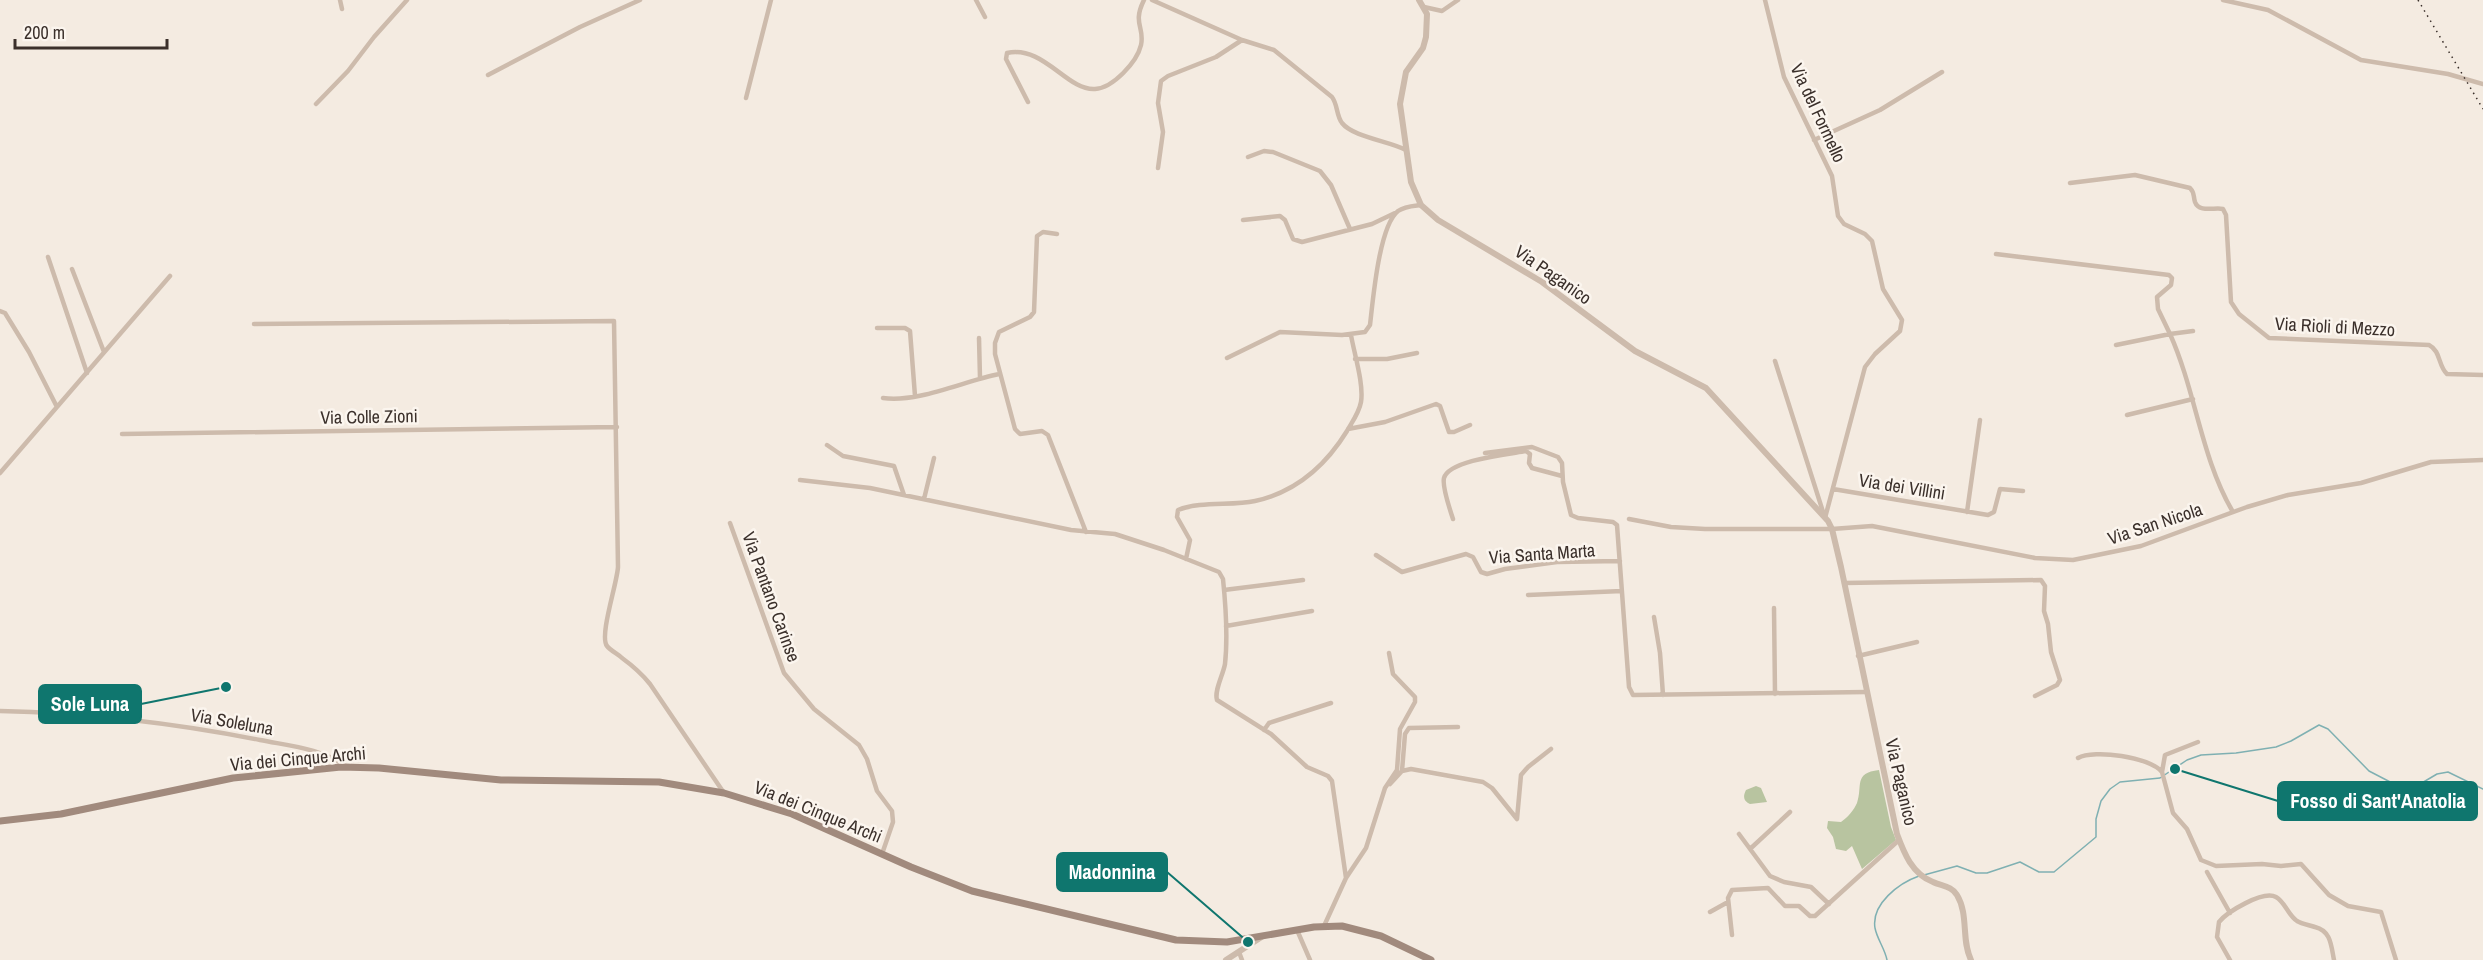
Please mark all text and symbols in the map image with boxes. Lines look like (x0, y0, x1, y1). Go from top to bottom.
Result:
scale bar (15, 12, 166, 50)
text: 200 m (24, 20, 65, 45)
street label: Via del Formello (1785, 59, 1852, 166)
street label: Via Paganico (1510, 239, 1597, 310)
street label: Via Rioli di Mezzo (2274, 311, 2396, 342)
street label: Via Colle Zioni (320, 403, 418, 430)
street label: Via dei Villini (1857, 467, 1947, 506)
street label: Via San Nicola (2104, 496, 2205, 551)
street label: Via Pantano Carinse (736, 528, 807, 665)
street label: Via Santa Marta (1488, 537, 1596, 570)
callout: Sole Luna (39, 685, 141, 723)
text: Sole Luna (51, 690, 129, 717)
street label: Via Soleluna (189, 702, 275, 741)
street label: Via Paganico (1879, 736, 1924, 828)
street label: Via dei Cinque Archi (229, 740, 367, 777)
street label: Via dei Cinque Archi (750, 774, 886, 849)
callout: Fosso di Sant'Anatolia (2278, 782, 2477, 820)
text: Fosso di Sant'Anatolia (2290, 787, 2466, 814)
callout: Madonnina (1057, 853, 1167, 891)
text: Madonnina (1069, 858, 1155, 885)

